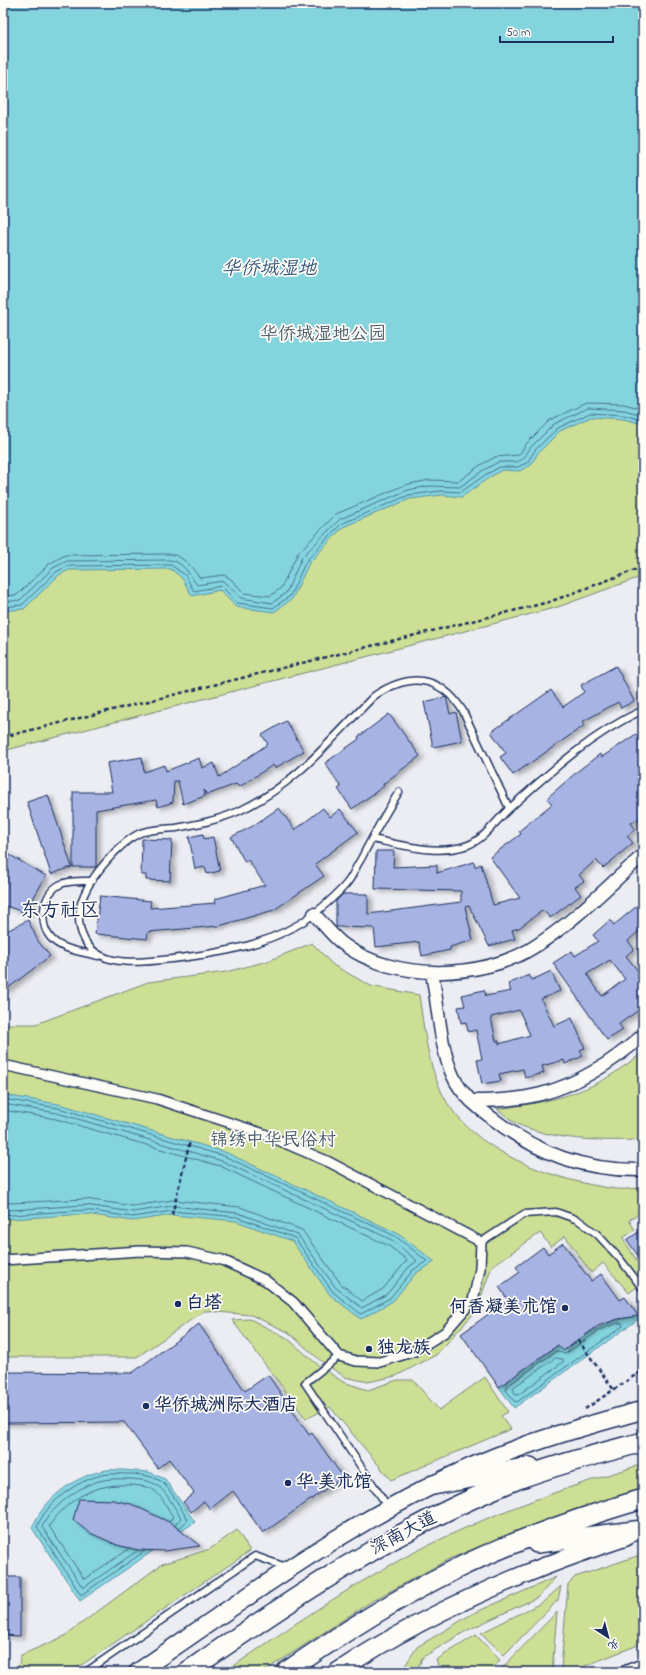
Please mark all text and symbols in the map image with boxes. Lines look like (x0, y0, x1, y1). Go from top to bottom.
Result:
scale bar (500, 18, 613, 44)
text: 50 m (506, 24, 530, 42)
water label: 华侨城湿地 (221, 256, 317, 283)
park label: 华侨城湿地公园 (260, 322, 386, 348)
district label: 东方社区 (20, 897, 100, 926)
park label: 锦绣中华民俗村 (210, 1128, 336, 1154)
place label: 白塔 (186, 1291, 222, 1317)
place label: 何香凝美术馆 (449, 1295, 557, 1321)
marker: 白塔 (173, 1299, 183, 1309)
marker: 何香凝美术馆 (560, 1303, 570, 1313)
place label: 独龙族 (377, 1336, 431, 1362)
marker: 独龙族 (364, 1344, 374, 1354)
place label: 华侨城洲际大酒店 (154, 1393, 298, 1419)
marker: 华侨城洲际大酒店 (141, 1401, 151, 1411)
place label: 华·美术馆 (296, 1470, 372, 1496)
marker: 华·美术馆 (283, 1478, 293, 1488)
street label: 深南大道 (366, 1506, 442, 1562)
north arrow (588, 1617, 628, 1657)
text: 北 (604, 1635, 622, 1654)

